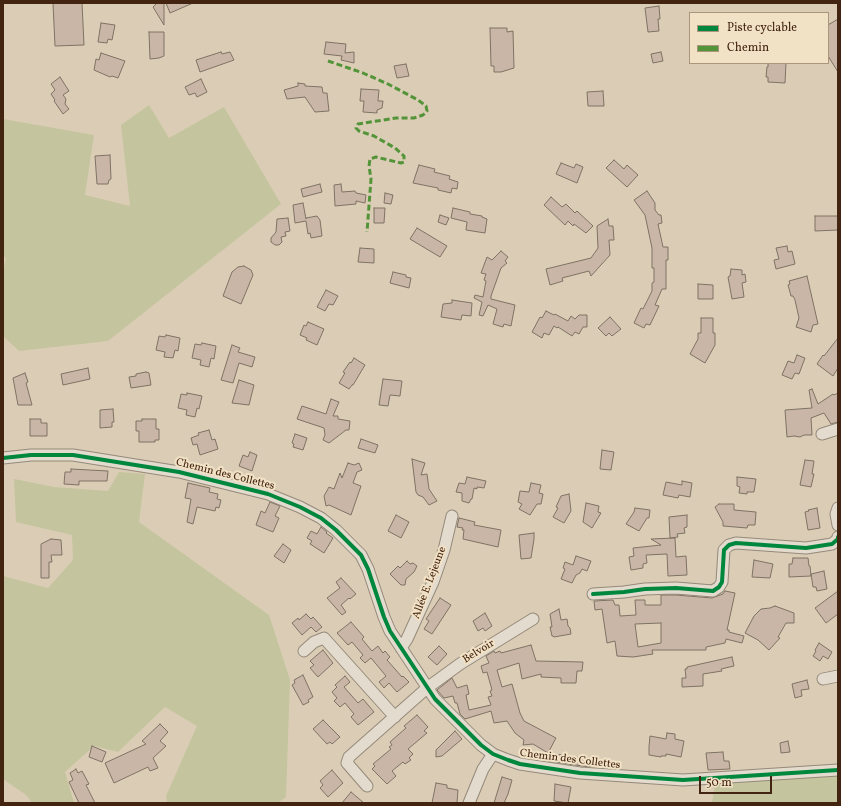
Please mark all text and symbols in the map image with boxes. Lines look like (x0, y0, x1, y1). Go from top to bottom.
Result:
legend (689, 12, 829, 64)
text: Piste cyclable (727, 20, 797, 36)
text: Chemin (727, 40, 769, 56)
street label: Chemin des Collettes (174, 456, 276, 494)
street label: Allée E. Lejeune (410, 545, 450, 621)
street label: Belvoir (461, 637, 497, 667)
street label: Chemin des Collettes (519, 747, 621, 773)
scale bar (701, 768, 774, 794)
text: 50 m (706, 775, 732, 791)

